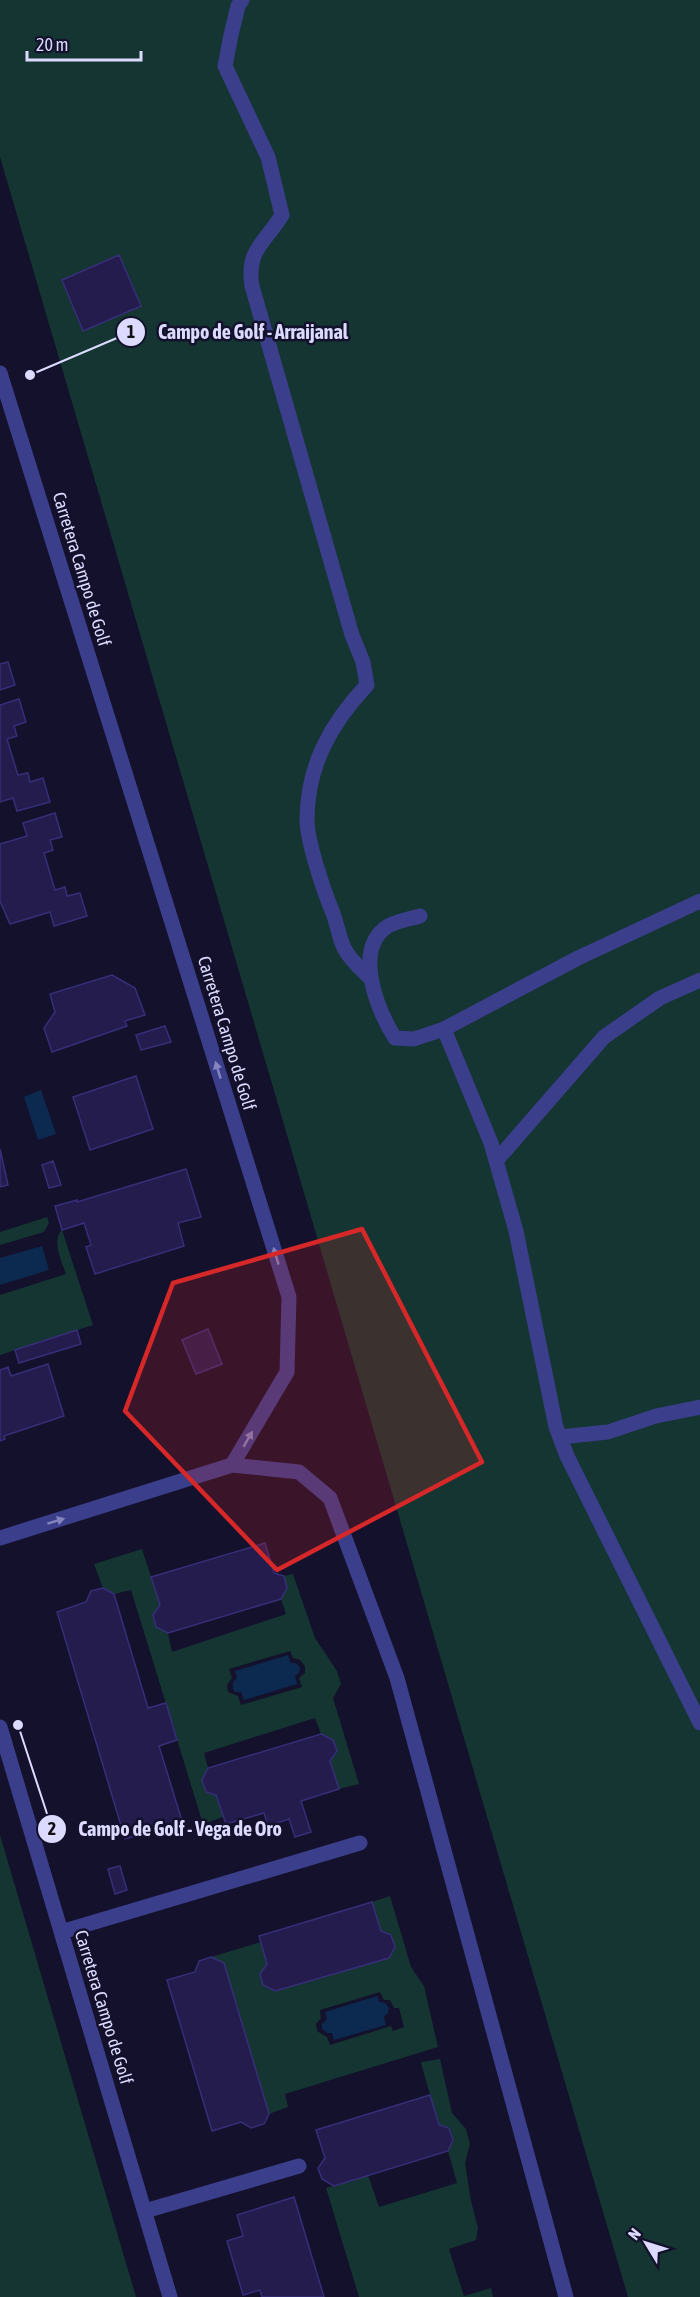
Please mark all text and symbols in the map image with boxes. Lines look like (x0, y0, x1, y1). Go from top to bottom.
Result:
scale bar (27, 24, 141, 62)
text: 20 m (36, 34, 68, 55)
callout: Campo de Golf - Arraijanal (116, 313, 360, 351)
text: Campo de Golf - Arraijanal (158, 320, 349, 343)
text: 1 (127, 321, 135, 342)
street label: Carretera Campo de Golf (49, 489, 115, 649)
street label: Carretera Campo de Golf (194, 953, 260, 1113)
one-way arrow (213, 1061, 222, 1079)
one-way arrow (271, 1247, 280, 1265)
one-way arrow (243, 1430, 253, 1447)
one-way arrow (47, 1516, 65, 1525)
callout: Campo de Golf - Vega de Oro (37, 1810, 294, 1848)
text: Campo de Golf - Vega de Oro (78, 1817, 282, 1840)
text: 2 (48, 1818, 56, 1839)
street label: Carretera Campo de Golf (71, 1927, 137, 2087)
north arrow (616, 2213, 676, 2273)
text: N (624, 2224, 644, 2243)

